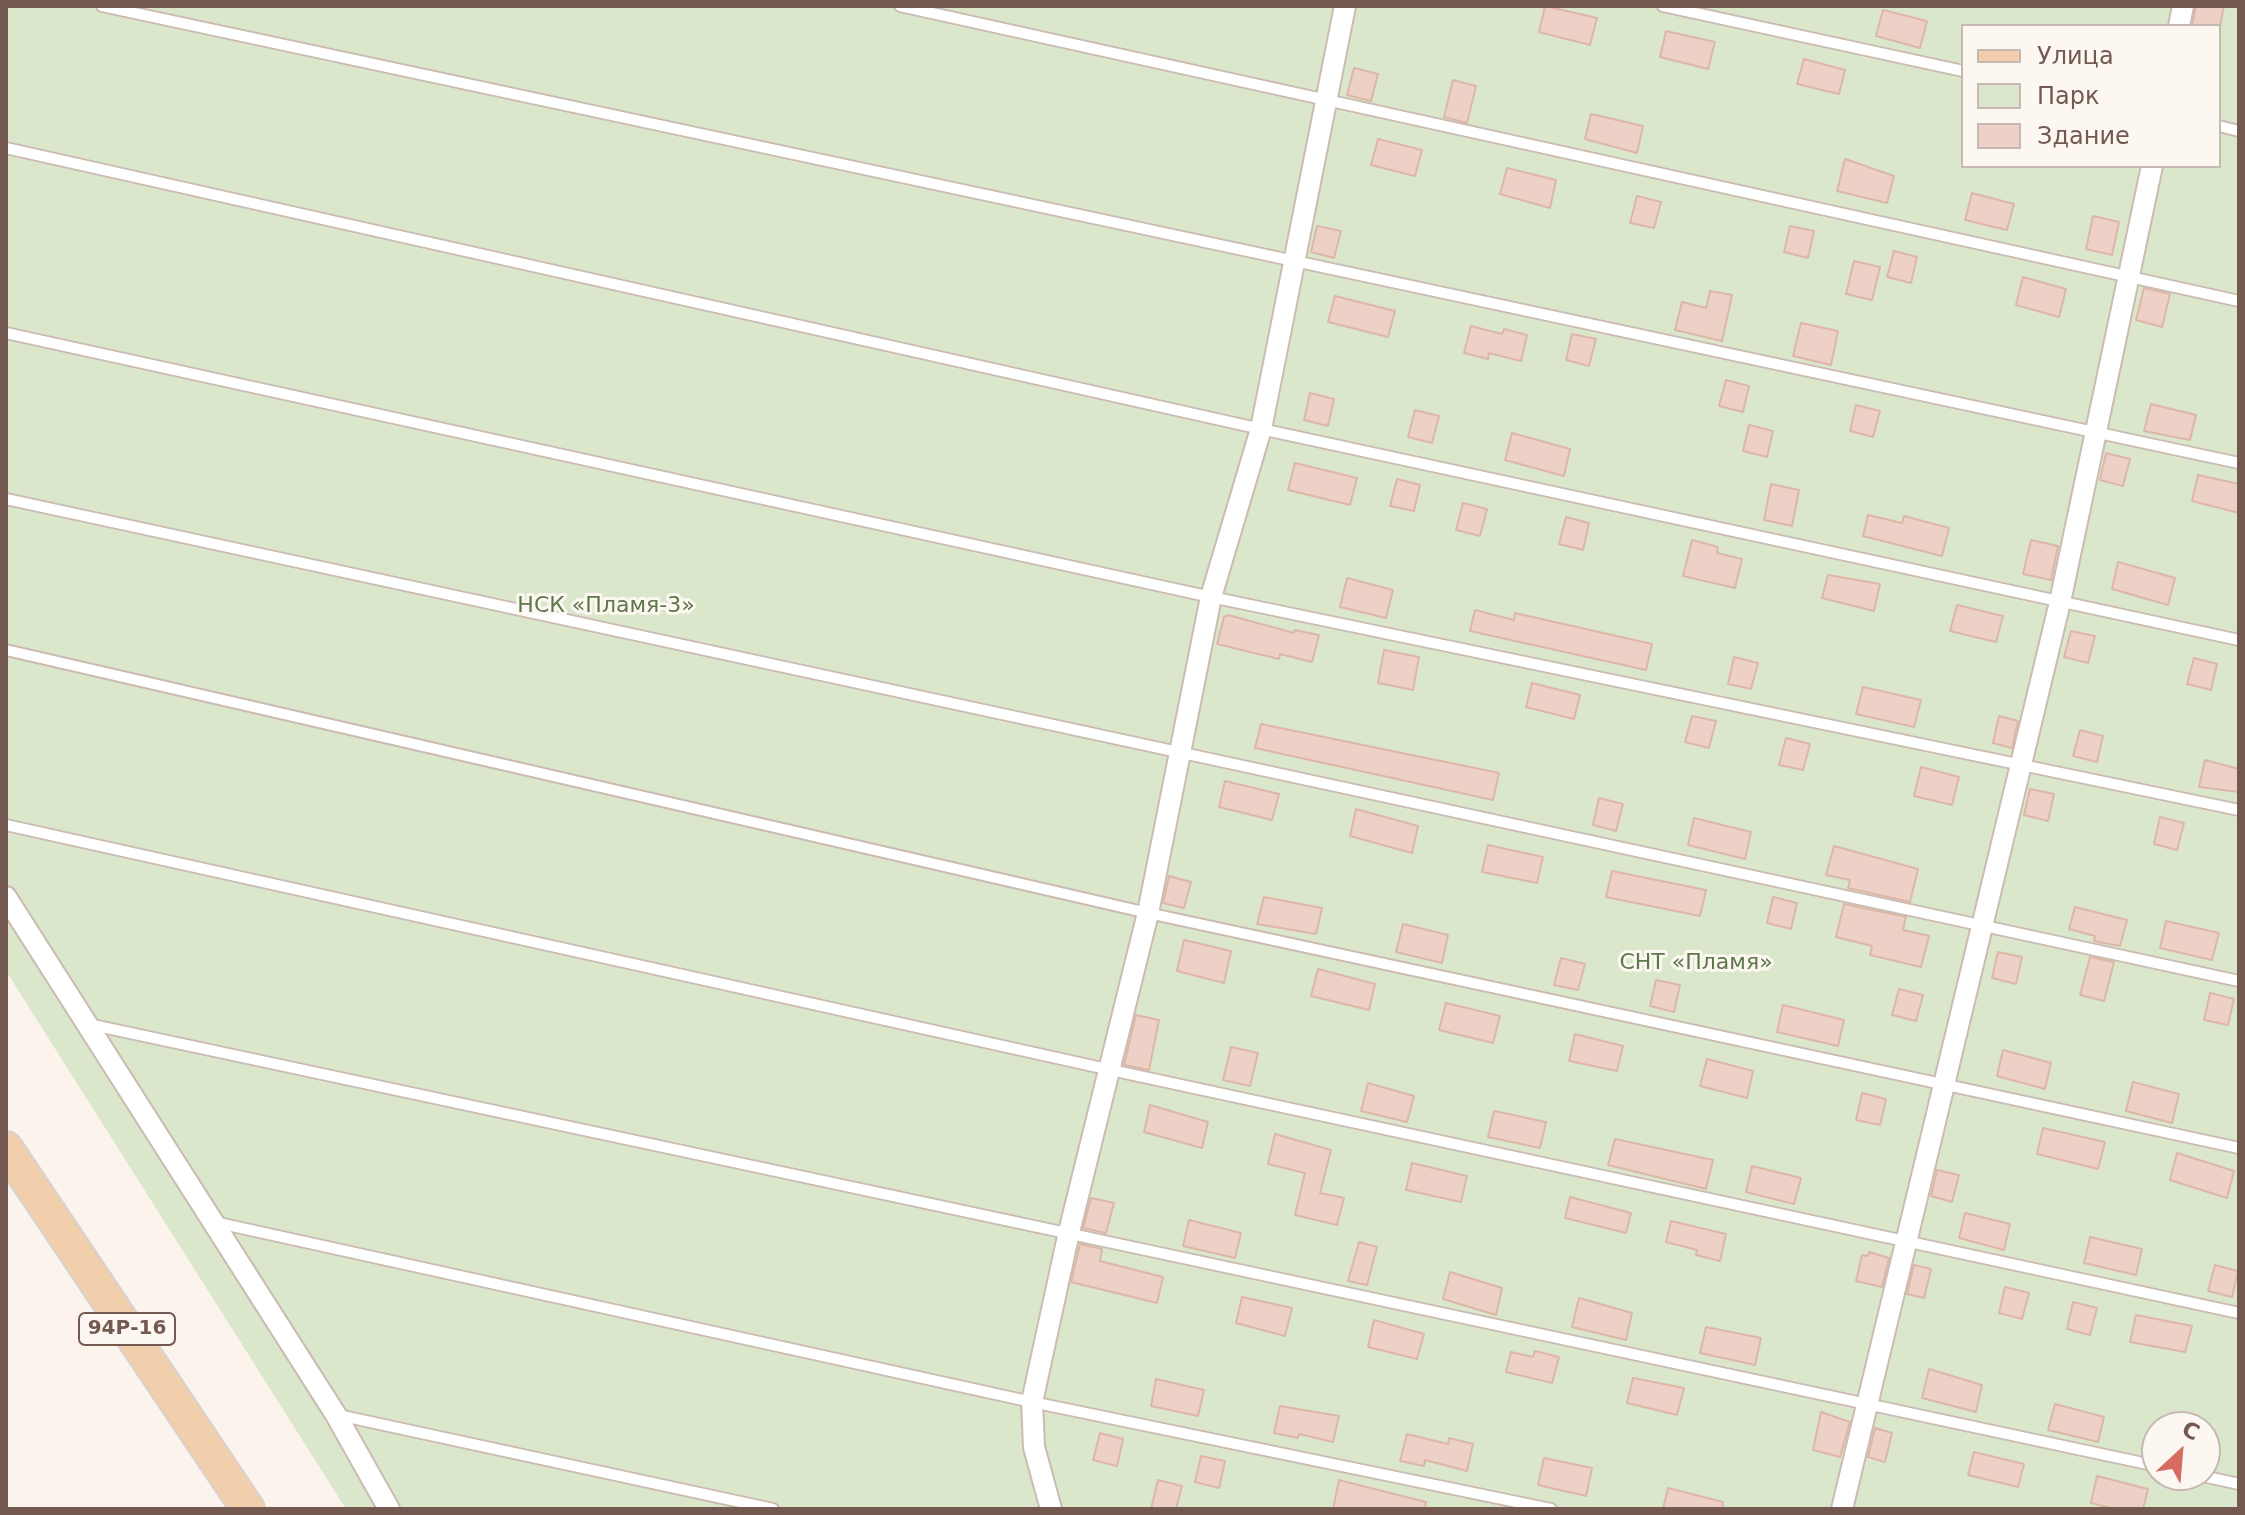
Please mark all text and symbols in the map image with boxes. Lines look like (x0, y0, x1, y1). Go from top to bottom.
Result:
legend (1961, 24, 2221, 168)
text: Улица (2037, 42, 2114, 70)
text: Парк (2037, 82, 2099, 110)
text: Здание (2037, 122, 2130, 150)
park label: НСК «Пламя-3» (517, 593, 695, 619)
park label: СНТ «Пламя» (1619, 950, 1773, 976)
road number: 94Р-16 (79, 1313, 175, 1345)
north arrow (2141, 1411, 2221, 1491)
text: С (2178, 1416, 2204, 1446)

